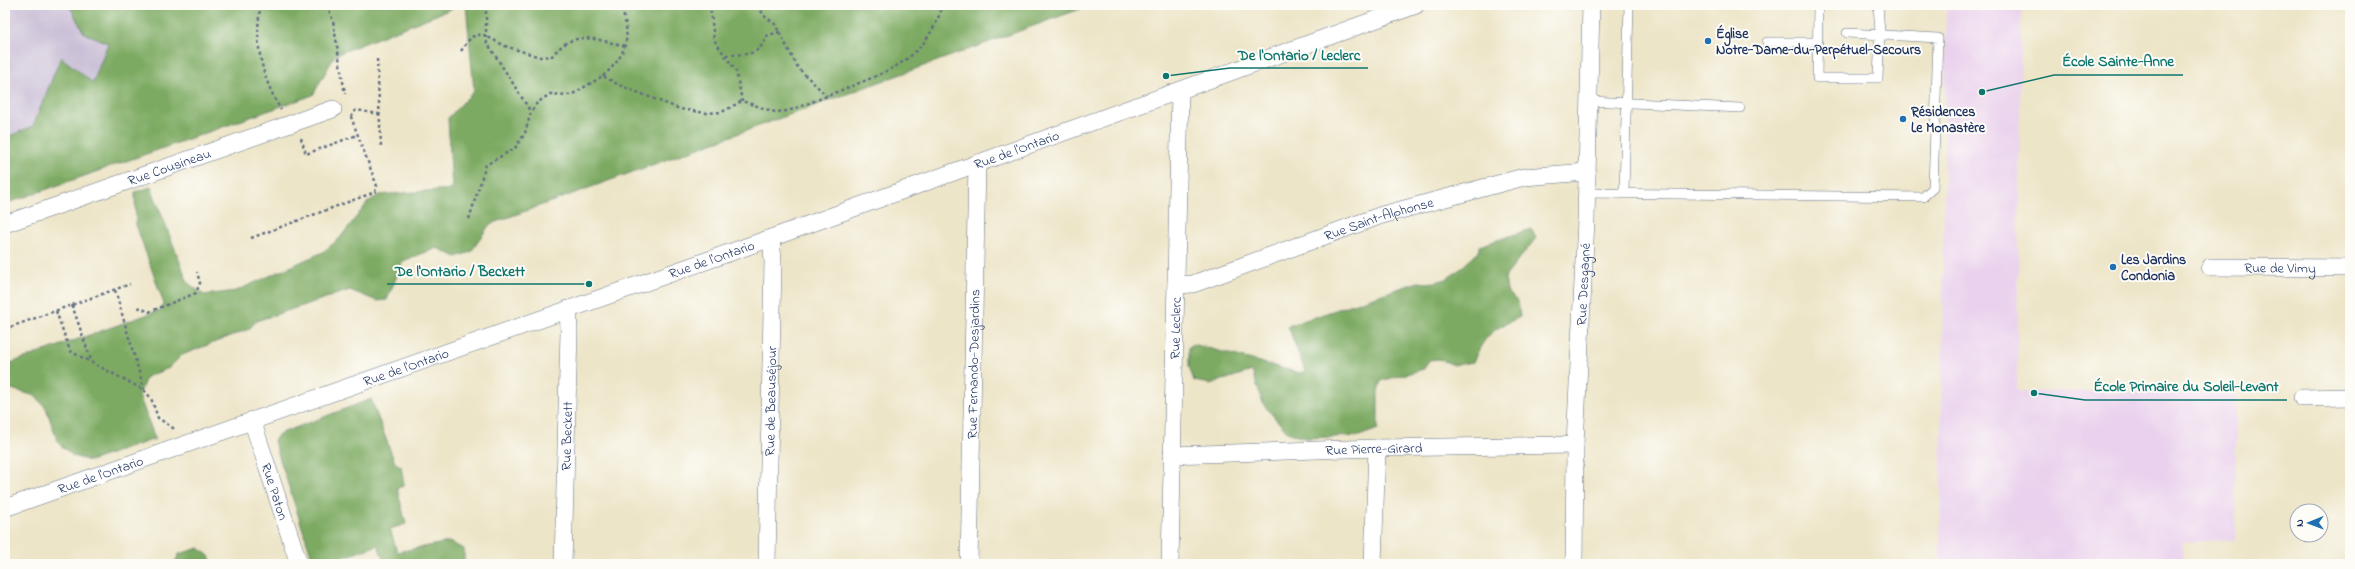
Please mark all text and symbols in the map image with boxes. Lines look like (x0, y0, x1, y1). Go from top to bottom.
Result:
place label: Église Notre-Dame-du-Perpétuel-Secours (1716, 24, 1921, 61)
marker: Église Notre-Dame-du-Perpétuel-Secours (1703, 36, 1713, 46)
callout: De l'Ontario / Leclerc (1230, 41, 1368, 68)
text: De l'Ontario / Leclerc (1237, 45, 1361, 67)
callout: École Sainte-Anne (2054, 48, 2183, 75)
text: École Sainte-Anne (2062, 51, 2175, 73)
place label: Résidences Le Monastère (1910, 102, 1986, 139)
marker: Résidences Le Monastère (1898, 114, 1908, 124)
street label: Rue de l'Ontario (971, 126, 1062, 176)
street label: Rue Cousineau (125, 144, 214, 192)
street label: Rue Saint-Alphonse (1321, 192, 1437, 247)
street label: Rue de l'Ontario (666, 236, 758, 285)
street label: Rue Desgagné (1572, 242, 1597, 326)
place label: Les Jardins Condonia (2121, 250, 2186, 287)
callout: De l'Ontario / Beckett (387, 257, 533, 284)
street label: Rue de Vimy (2244, 258, 2316, 281)
text: De l'Ontario / Beckett (394, 261, 526, 283)
marker: Les Jardins Condonia (2108, 262, 2118, 272)
street label: Rue Fernando-Desjardins (962, 289, 986, 439)
street label: Rue Leclerc (1165, 296, 1188, 359)
street label: Rue de l'Ontario (361, 343, 452, 393)
street label: Rue de Beauséjour (760, 345, 783, 456)
callout: École Primaire du Soleil-Levant (2085, 373, 2287, 400)
text: École Primaire du Soleil-Levant (2093, 376, 2280, 398)
street label: Rue Beckett (556, 401, 579, 471)
street label: Rue Pierre-Girard (1325, 438, 1423, 462)
street label: Rue de l'Ontario (55, 451, 146, 501)
street label: Rue Paton (255, 460, 293, 523)
north arrow (2289, 503, 2329, 543)
text: N (2292, 519, 2308, 527)

